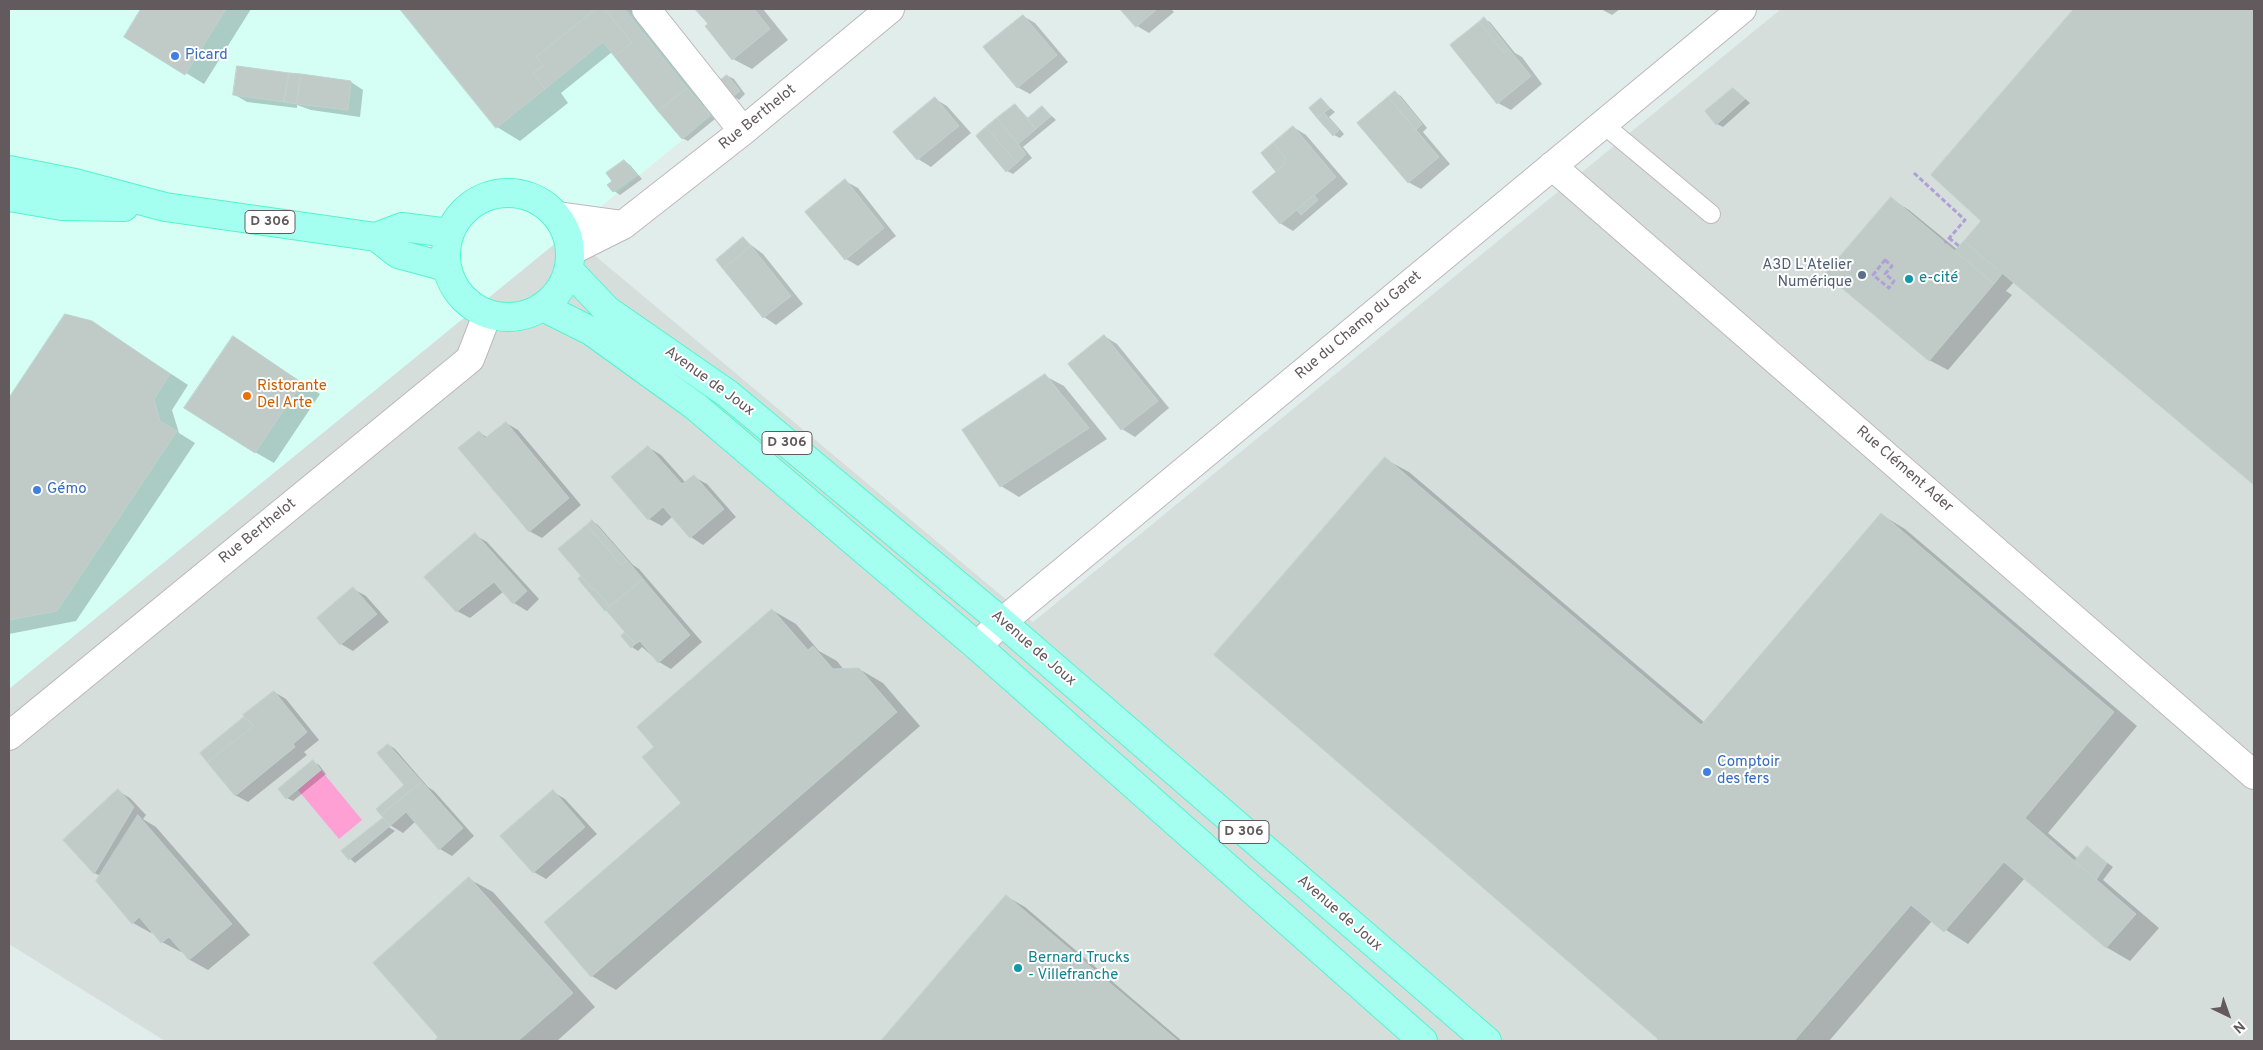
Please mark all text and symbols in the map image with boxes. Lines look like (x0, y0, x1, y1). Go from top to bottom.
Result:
place label: Picard (185, 47, 228, 65)
marker: Picard (169, 50, 181, 62)
street label: Rue Berthelot (716, 81, 800, 155)
road number: D 306 (245, 210, 295, 233)
place label: A3D L'Atelier Numérique (1762, 257, 1852, 292)
street label: Rue du Champ du Garet (1292, 268, 1426, 384)
marker: A3D L'Atelier Numérique (1856, 269, 1868, 281)
place label: e-cité (1919, 270, 1958, 288)
marker: e-cité (1903, 273, 1915, 285)
street label: Avenue de Joux (661, 343, 757, 421)
place label: Ristorante Del Arte (257, 378, 327, 413)
marker: Ristorante Del Arte (241, 390, 253, 402)
street label: Rue Clément Ader (1852, 423, 1956, 517)
road number: D 306 (762, 432, 812, 454)
place label: Gémo (47, 481, 87, 499)
marker: Gémo (31, 484, 43, 496)
street label: Rue Berthelot (216, 495, 300, 569)
street label: Avenue de Joux (987, 607, 1079, 691)
place label: Comptoir des fers (1717, 754, 1780, 789)
marker: Comptoir des fers (1701, 766, 1713, 778)
road number: D 306 (1219, 820, 1269, 844)
street label: Avenue de Joux (1293, 872, 1385, 956)
place label: Bernard Trucks - Villefranche (1028, 950, 1130, 985)
marker: Bernard Trucks - Villefranche (1012, 962, 1024, 974)
north arrow (2203, 990, 2253, 1040)
text: N (2229, 1017, 2248, 1036)

